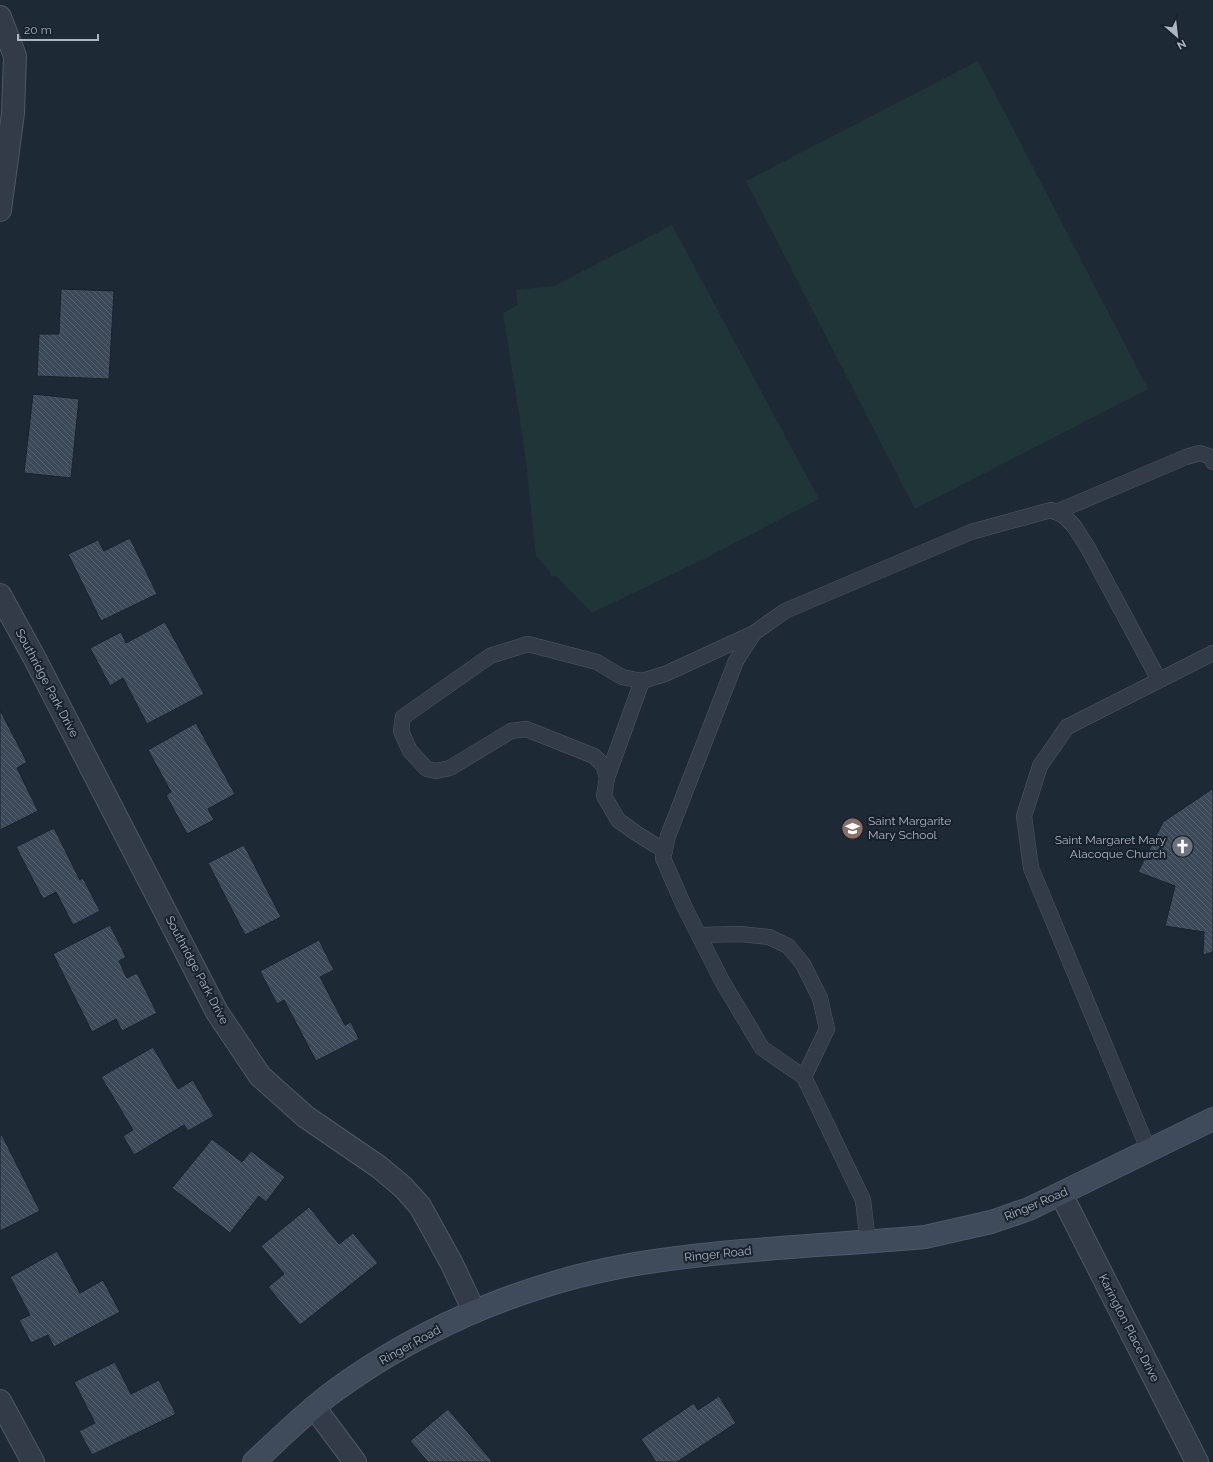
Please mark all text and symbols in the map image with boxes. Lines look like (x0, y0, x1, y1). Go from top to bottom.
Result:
scale bar (18, 16, 98, 42)
north arrow (1157, 16, 1197, 56)
text: 20 m (24, 23, 52, 37)
text: N (1175, 37, 1188, 52)
street label: Southridge Park Drive (13, 626, 81, 740)
place label: Saint Margarite Mary School (868, 814, 951, 842)
school or university icon: Saint Margarite Mary School (839, 815, 865, 841)
place label: Saint Margaret Mary Alacoque Church (1055, 833, 1166, 861)
church icon: Saint Margaret Mary Alacoque Church (1169, 834, 1195, 860)
street label: Southridge Park Drive (163, 913, 231, 1027)
street label: Ringer Road (1002, 1184, 1070, 1224)
street label: Ringer Road (684, 1244, 752, 1264)
street label: Karington Place Drive (1096, 1272, 1162, 1384)
street label: Ringer Road (377, 1322, 443, 1368)

